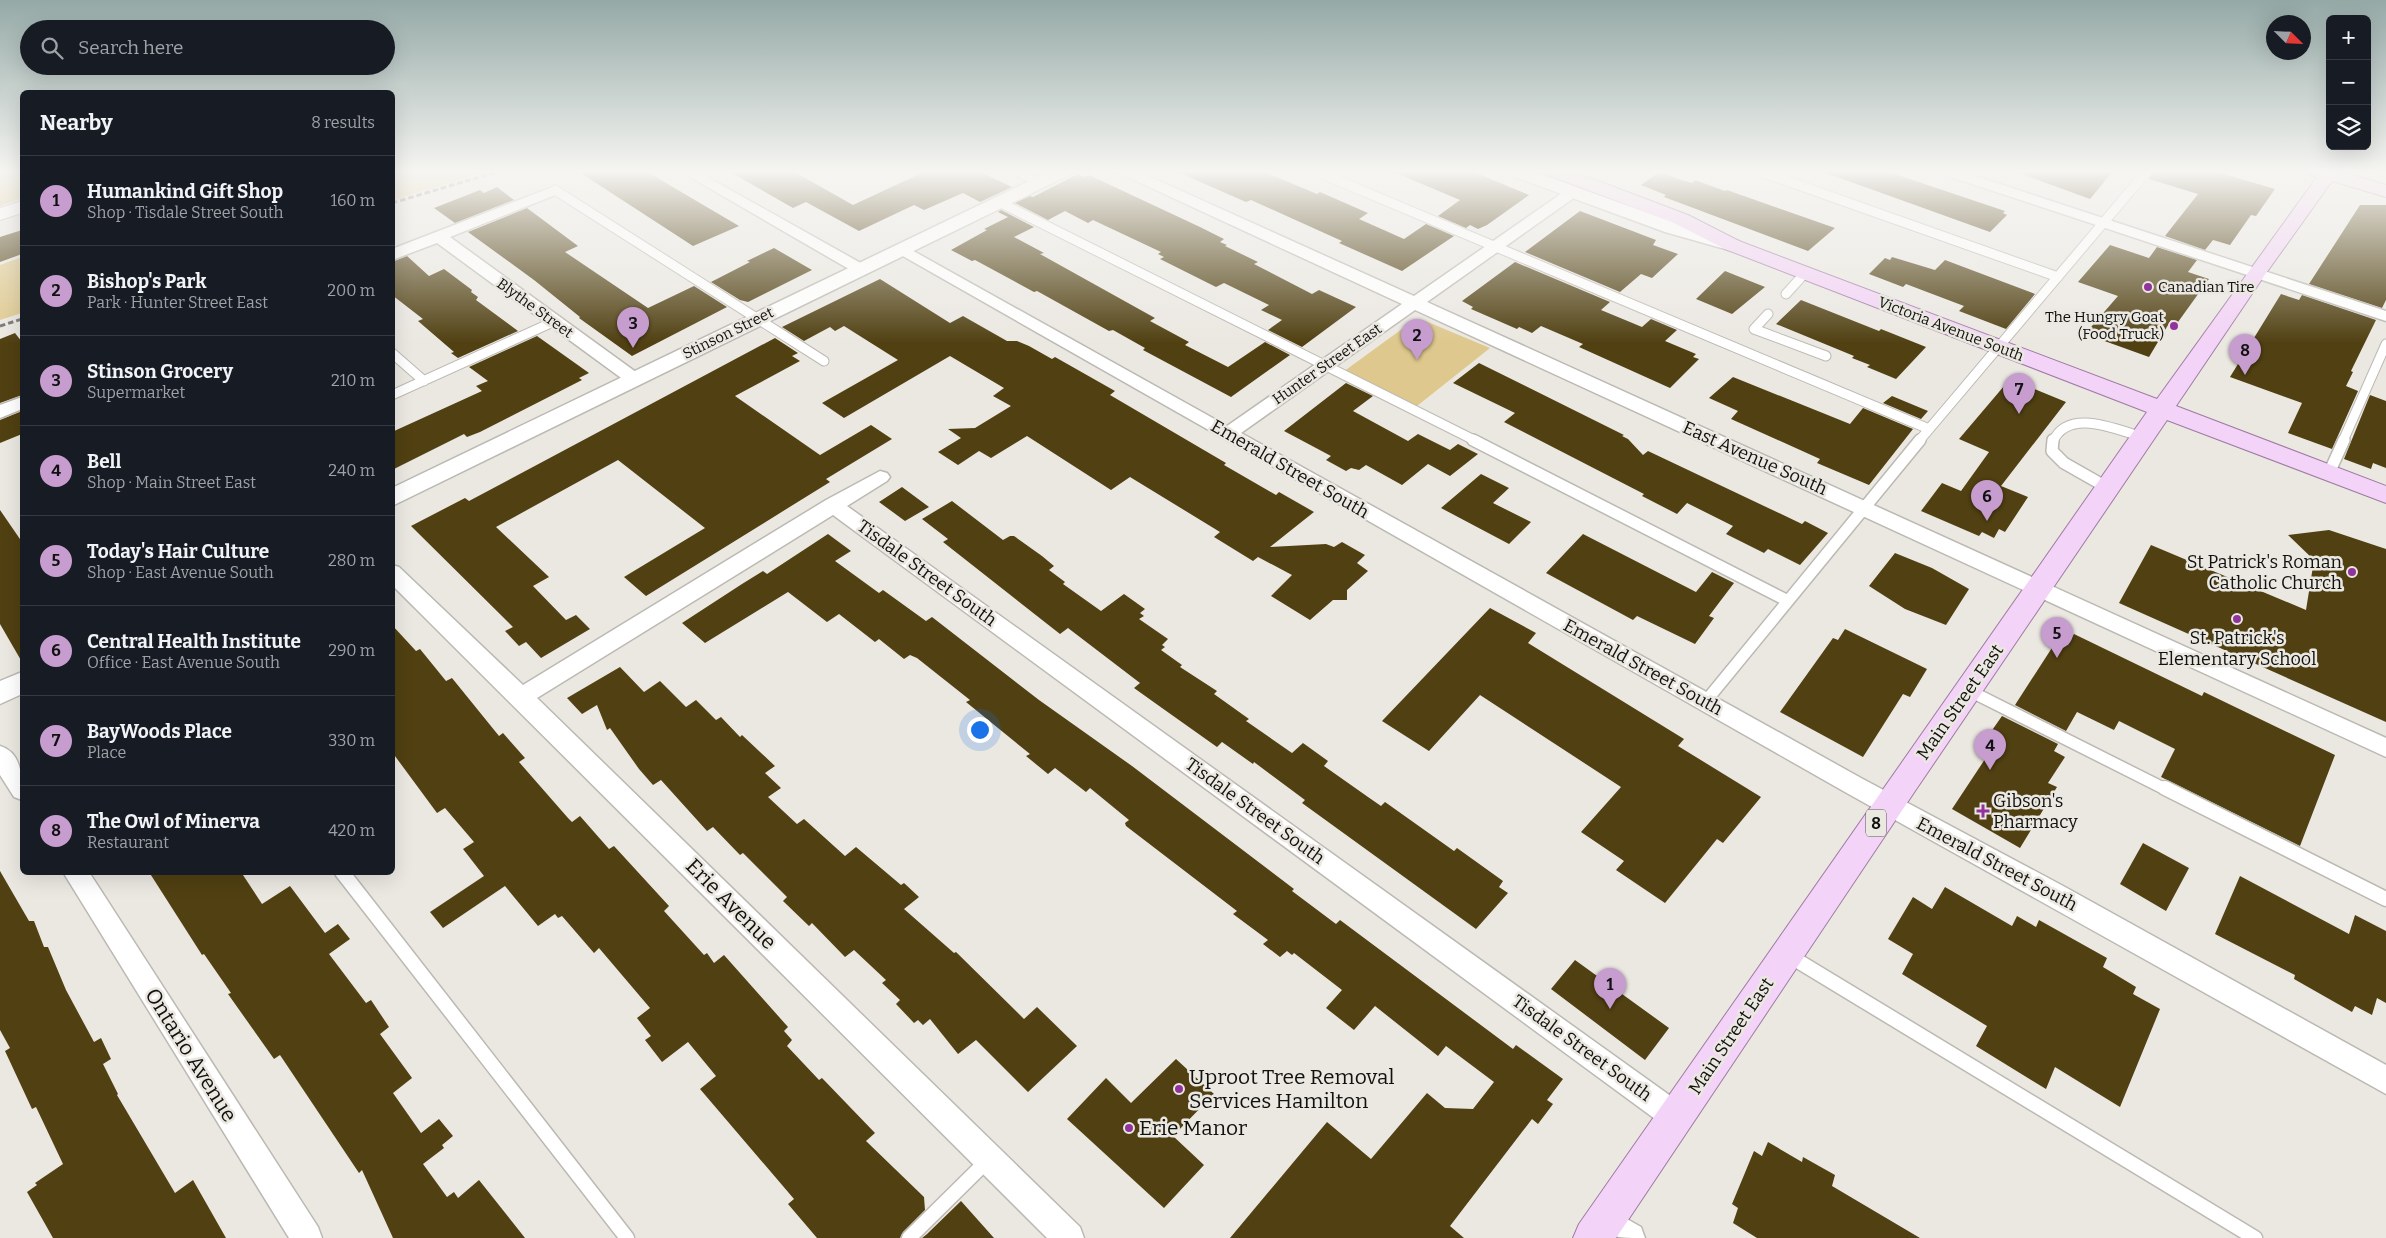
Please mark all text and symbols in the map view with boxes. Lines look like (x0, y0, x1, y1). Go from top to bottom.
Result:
north arrow (2266, 15, 2311, 60)
map controls (2326, 15, 2371, 150)
button: + (2326, 15, 2371, 60)
search box (20, 20, 395, 75)
icon: search (38, 34, 66, 62)
text: Search here (78, 36, 183, 59)
button: − (2326, 60, 2371, 105)
button: layers (2326, 105, 2371, 150)
text: Nearby (40, 110, 113, 136)
text: 8 results (311, 113, 375, 132)
text: Humankind Gift Shop (87, 180, 283, 203)
text: 1 (53, 191, 59, 210)
text: 160 m (330, 191, 375, 210)
text: Shop · Tisdale Street South (87, 203, 284, 222)
text: Bishop's Park (87, 270, 206, 293)
street label: Blythe Street (493, 274, 577, 342)
place label: Canadian Tire (2158, 278, 2255, 296)
text: 2 (51, 281, 61, 300)
text: 200 m (327, 281, 375, 300)
marker: Canadian Tire (2142, 281, 2154, 293)
text: Park · Hunter Street East (87, 293, 268, 312)
street label: Victoria Avenue South (1876, 293, 2027, 365)
street label: Stinson Street (680, 303, 777, 363)
pin: 3 (617, 307, 649, 348)
place label: The Hungry Goat (Food Truck) (2045, 308, 2165, 343)
street label: Hunter Street East (1269, 319, 1385, 408)
pin: 2 (1401, 319, 1433, 360)
marker: The Hungry Goat (Food Truck) (2168, 320, 2180, 332)
pin: 8 (2229, 334, 2261, 375)
text: Stinson Grocery (87, 360, 233, 383)
text: 3 (51, 371, 61, 390)
text: 210 m (331, 371, 375, 390)
pin: 7 (2003, 373, 2035, 414)
text: Supermarket (87, 383, 185, 402)
street label: Emerald Street South (1207, 415, 1373, 523)
street label: East Avenue South (1679, 416, 1831, 500)
text: Bell (87, 450, 121, 473)
text: 4 (51, 461, 61, 480)
text: 240 m (328, 461, 375, 480)
text: Shop · Main Street East (87, 473, 256, 492)
pin: 6 (1971, 480, 2003, 521)
street label: Tisdale Street South (853, 515, 1001, 631)
text: Today's Hair Culture (87, 540, 269, 563)
text: 5 (52, 551, 60, 570)
text: 280 m (328, 551, 375, 570)
place label: St Patrick's Roman Catholic Church (2187, 551, 2343, 594)
text: Shop · East Avenue South (87, 563, 274, 582)
marker: St Patrick's Roman Catholic Church (2346, 566, 2358, 578)
marker: St. Patrick's Elementary School (2231, 613, 2243, 625)
street label: Emerald Street South (1560, 614, 1726, 720)
pin: 5 (2041, 617, 2073, 658)
place label: St. Patrick's Elementary School (2158, 627, 2316, 670)
text: Central Health Institute (87, 630, 301, 653)
street label: Main Street East (1912, 640, 2008, 764)
text: 6 (51, 641, 61, 660)
text: 290 m (328, 641, 375, 660)
text: Office · East Avenue South (87, 653, 280, 672)
your location (967, 717, 993, 743)
text: BayWoods Place (87, 720, 232, 743)
pin: 4 (1974, 729, 2006, 770)
text: 7 (52, 731, 60, 750)
text: 330 m (328, 731, 375, 750)
text: Place (87, 743, 126, 762)
street label: Tisdale Street South (1181, 753, 1329, 869)
place label: Gibson's Pharmacy (1993, 790, 2078, 833)
marker: Gibson's Pharmacy (1977, 805, 1989, 817)
text: The Owl of Minerva (87, 810, 260, 833)
road number: 8 (1866, 810, 1886, 836)
street label: Emerald Street South (1913, 812, 2081, 916)
text: 8 (51, 821, 61, 840)
text: 420 m (328, 821, 375, 840)
text: Restaurant (87, 833, 169, 852)
street label: Erie Avenue (680, 853, 782, 955)
pin: 1 (1594, 968, 1626, 1009)
street label: Main Street East (1684, 973, 1778, 1099)
street label: Ontario Avenue (139, 983, 243, 1127)
street label: Tisdale Street South (1508, 990, 1656, 1106)
place label: Uproot Tree Removal Services Hamilton (1189, 1064, 1395, 1114)
marker: Uproot Tree Removal Services Hamilton (1173, 1083, 1185, 1095)
place label: Erie Manor (1139, 1115, 1247, 1141)
marker: Erie Manor (1123, 1122, 1135, 1134)

